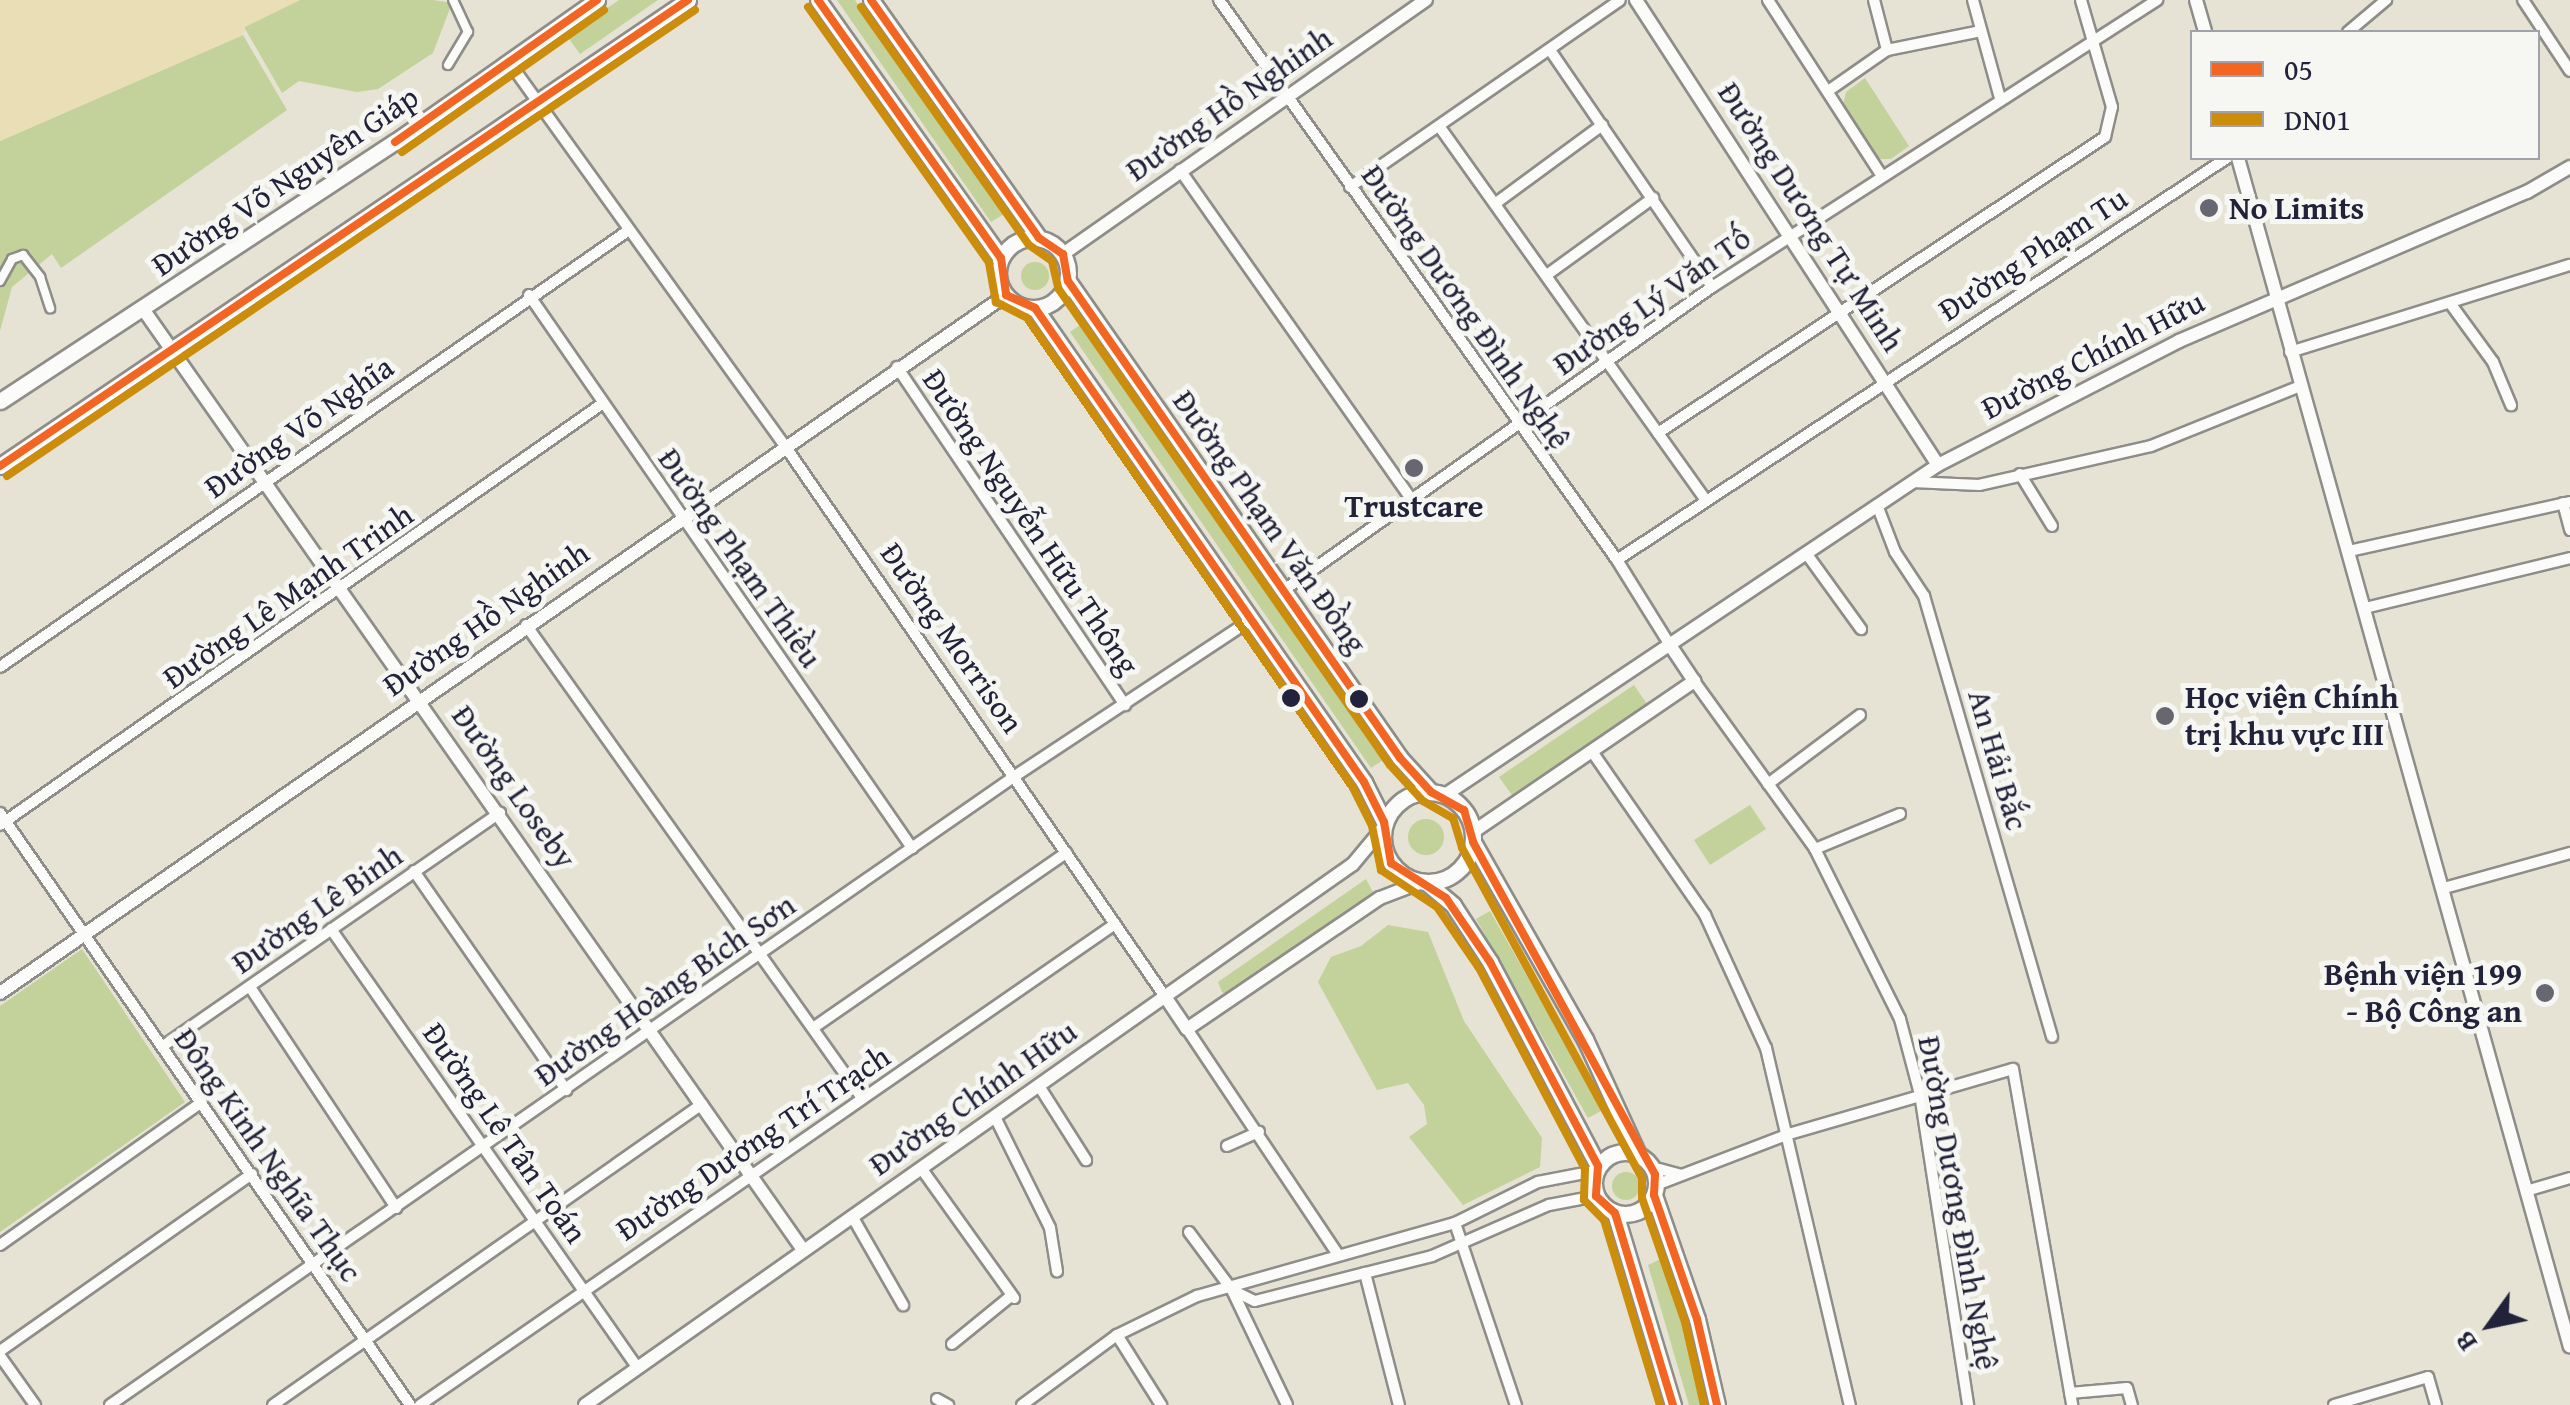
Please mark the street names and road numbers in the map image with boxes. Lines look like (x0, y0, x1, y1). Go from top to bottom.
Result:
street label: Đường Hồ Nghinh (1119, 19, 1339, 189)
street label: Đường Dương Tự Minh (1710, 75, 1912, 359)
street label: Đường Võ Nguyên Giáp (144, 78, 426, 284)
street label: Đường Dương Đình Nghệ (1353, 158, 1579, 456)
street label: Đường Phạm Tu (1931, 179, 2135, 329)
street label: Đường Lý Văn Tố (1546, 219, 1758, 383)
street label: Đường Chính Hữu (1975, 282, 2211, 428)
street label: Đường Võ Nghĩa (197, 348, 401, 506)
street label: Đường Nguyễn Hữu Thông (914, 362, 1148, 682)
street label: Đường Phạm Văn Đồng (1165, 383, 1375, 661)
street label: Đường Phạm Thiều (650, 441, 830, 675)
street label: Đường Lê Mạnh Trinh (156, 495, 420, 697)
street label: Đường Hồ Nghinh (376, 534, 596, 704)
street label: Đường Morrison (872, 536, 1032, 740)
street label: An Hải Bắc (1960, 685, 2036, 835)
street label: Đường Loseby (444, 698, 584, 876)
street label: Đường Lê Binh (224, 836, 410, 982)
street label: Đường Hoàng Bích Sơn (527, 886, 803, 1094)
street label: Đường Chính Hữu (862, 1012, 1084, 1184)
street label: Đường Lê Tân Toán (415, 1015, 595, 1251)
street label: Đông Kinh Nghĩa Thục (166, 1021, 370, 1289)
street label: Đường Dương Đình Nghệ (1910, 1033, 2006, 1373)
street label: Đường Dương Trí Trạch (609, 1037, 897, 1249)

